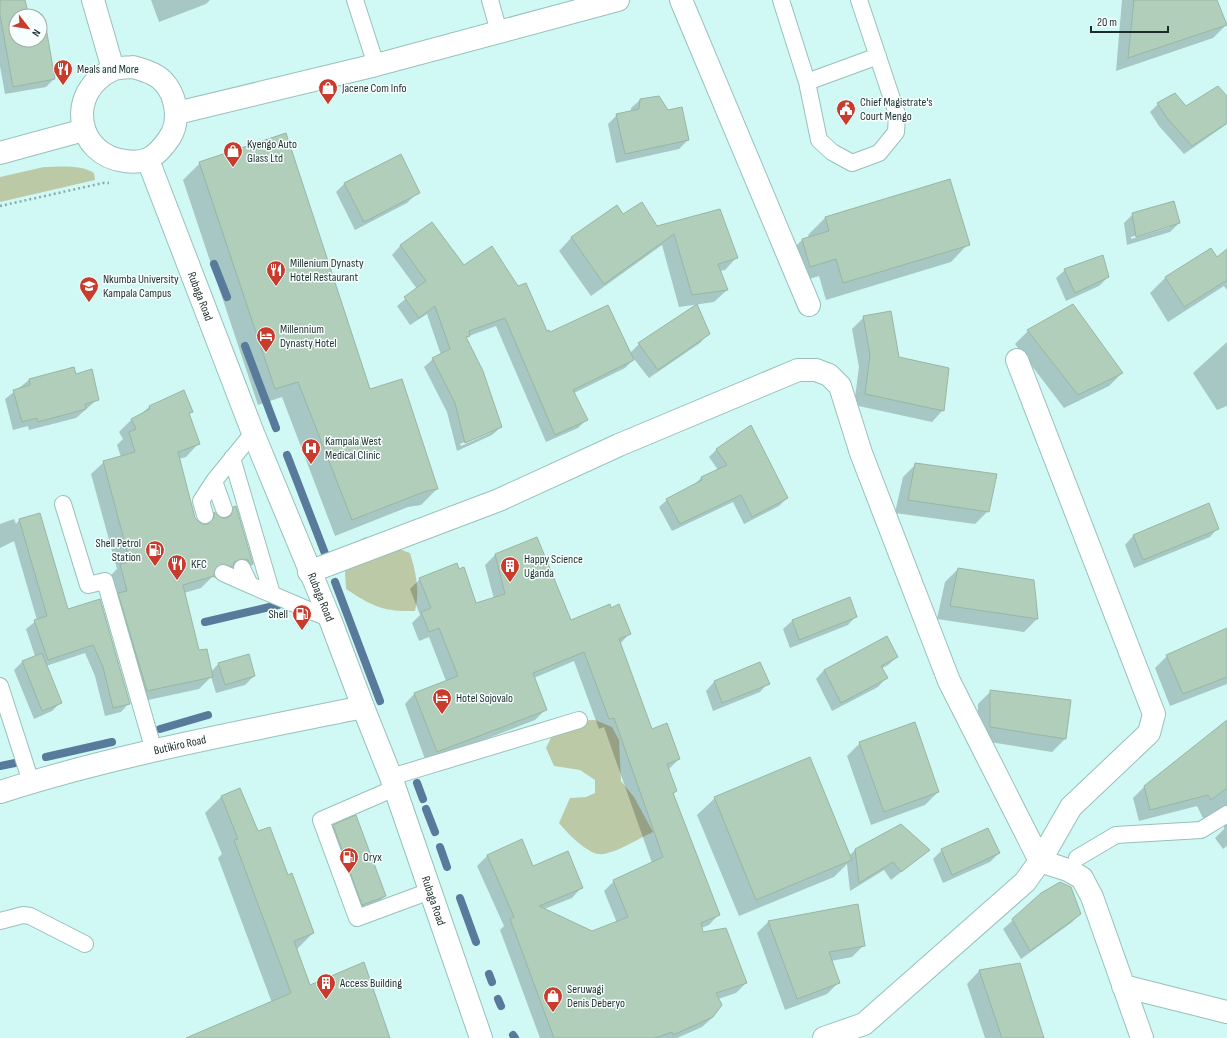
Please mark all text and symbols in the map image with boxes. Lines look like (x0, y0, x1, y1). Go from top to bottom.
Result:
north arrow (8, 8, 48, 48)
scale bar (1091, 8, 1168, 34)
text: 20 m (1097, 15, 1117, 30)
text: N (29, 27, 43, 39)
restaurant icon: Meals and More (52, 58, 74, 86)
place label: Meals and More (77, 62, 139, 77)
shop icon: Jacene Com Info (317, 77, 339, 105)
place label: Jacene Com Info (341, 81, 407, 96)
place label: Chief Magistrate's Court Mengo (860, 95, 933, 124)
public building icon: Chief Magistrate's Court Mengo (835, 98, 857, 126)
place label: Kyengo Auto Glass Ltd (247, 137, 297, 166)
shop icon: Kyengo Auto Glass Ltd (222, 140, 244, 168)
place label: Millenium Dynasty Hotel Restaurant (290, 256, 364, 285)
restaurant icon: Millenium Dynasty Hotel Restaurant (265, 259, 287, 287)
street label: Rubaga Road (184, 270, 216, 323)
place label: Nkumba University Kampala Campus (103, 272, 179, 301)
school or university icon: Nkumba University Kampala Campus (78, 275, 100, 303)
place label: Millennium Dynasty Hotel (280, 322, 337, 351)
hotel icon: Millennium Dynasty Hotel (255, 325, 277, 353)
place label: Kampala West Medical Clinic (325, 434, 382, 463)
hospital icon: Kampala West Medical Clinic (300, 437, 322, 465)
place label: Shell Petrol Station (96, 536, 141, 565)
fuel station icon: Shell Petrol Station (144, 539, 166, 567)
place label: Happy Science Uganda (524, 552, 583, 581)
restaurant icon: KFC (166, 553, 188, 581)
building icon: Happy Science Uganda (499, 555, 521, 583)
place label: KFC (191, 557, 207, 572)
street label: Rubaga Road (304, 571, 337, 624)
fuel station icon: Shell (291, 603, 313, 631)
place label: Shell (268, 607, 288, 622)
hotel icon: Hotel Sojovalo (431, 687, 453, 715)
place label: Hotel Sojovalo (456, 691, 513, 706)
street label: Butikiro Road (152, 732, 208, 758)
fuel station icon: Oryx (338, 846, 360, 874)
place label: Oryx (363, 850, 382, 865)
street label: Rubaga Road (418, 874, 449, 928)
building icon: Access Building (315, 972, 337, 1000)
place label: Access Building (339, 976, 402, 991)
place label: Seruwagi Denis Deberyo (567, 982, 625, 1011)
shop icon: Seruwagi Denis Deberyo (542, 985, 564, 1013)

